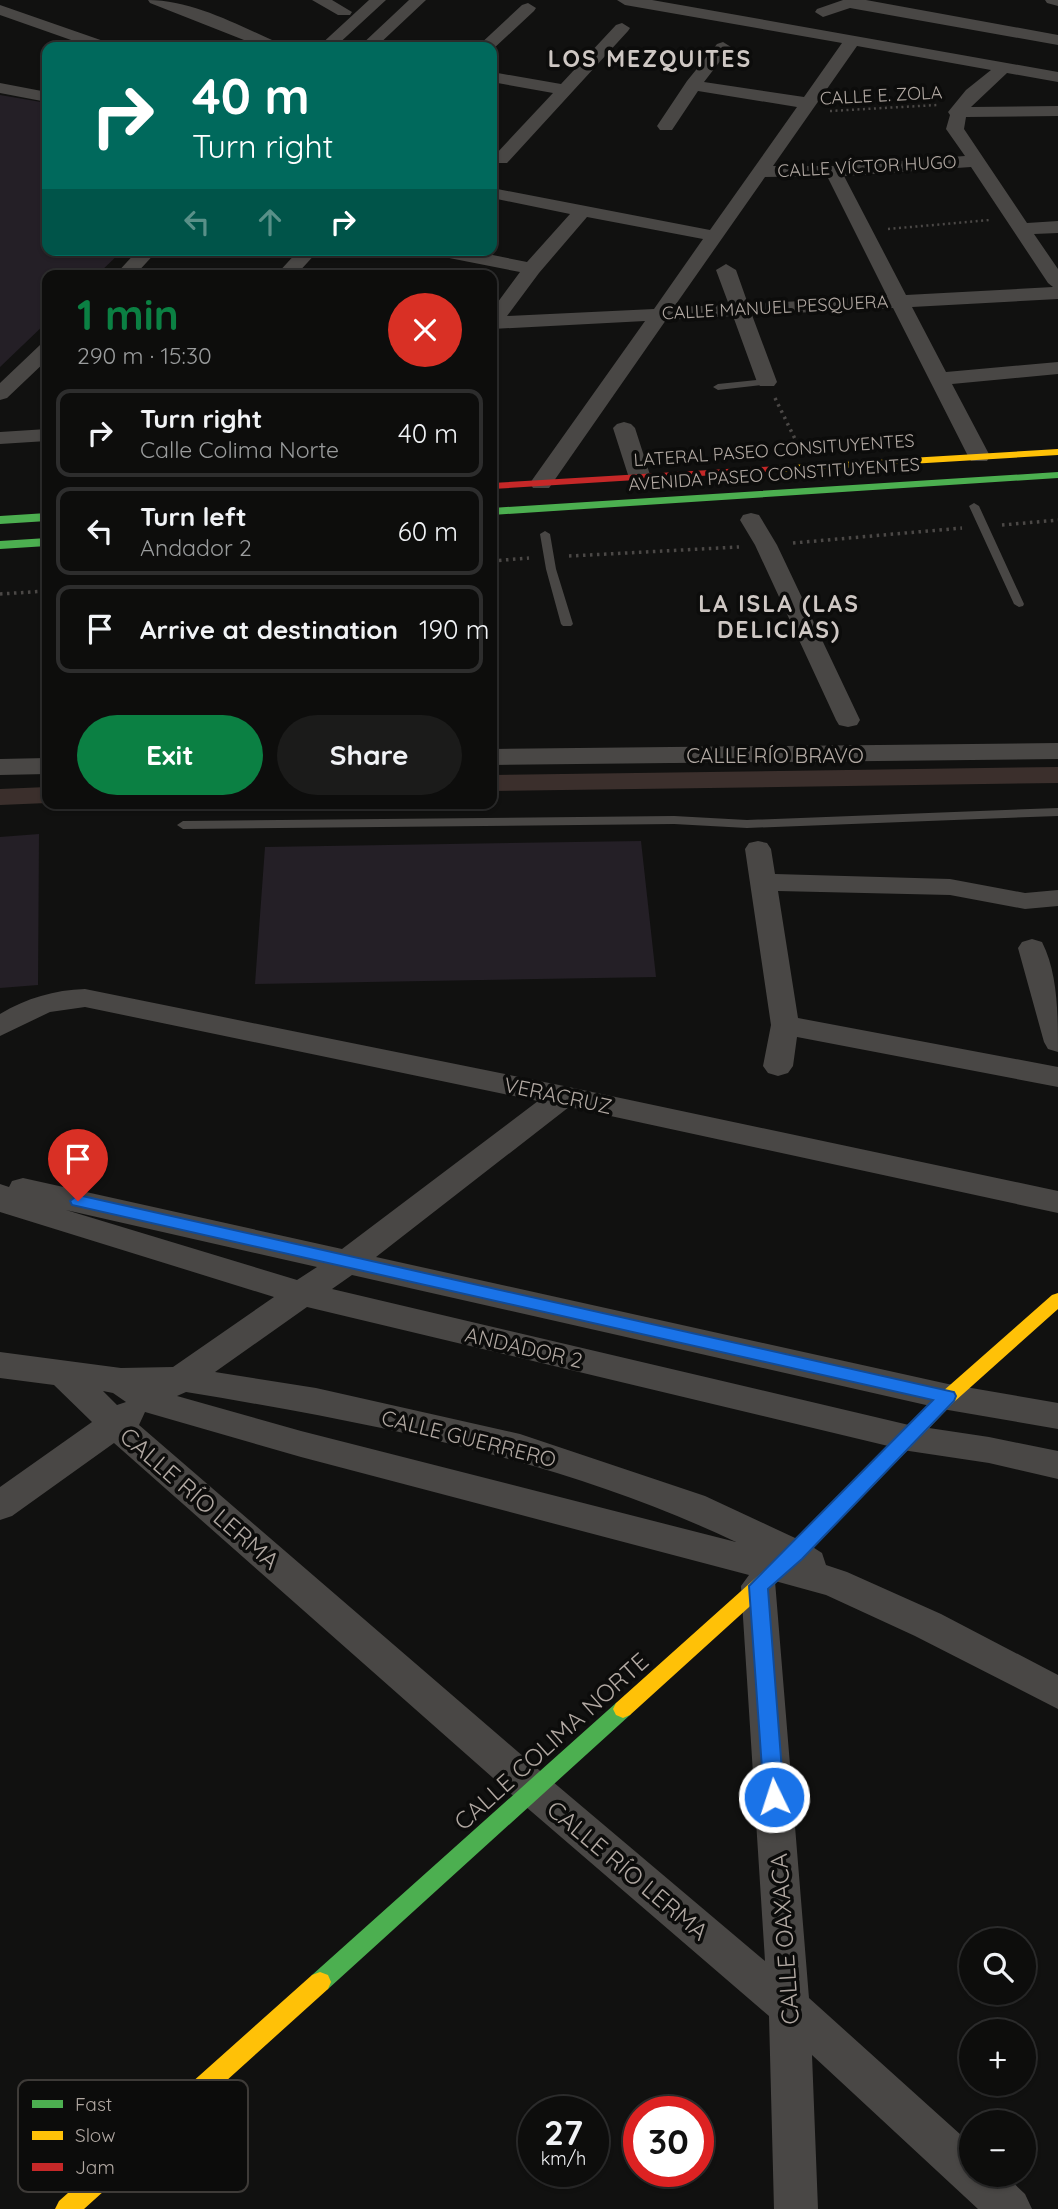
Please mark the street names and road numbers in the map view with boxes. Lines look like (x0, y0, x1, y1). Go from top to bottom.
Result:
street label: CALLE E. ZOLA (819, 80, 943, 110)
street label: CALLE VÍCTOR HUGO (777, 150, 957, 182)
street label: CALLE MANUEL PESQUERA (661, 290, 889, 324)
street label: LATERAL PASEO CONSITUYENTES (633, 429, 915, 471)
street label: AVENIDA PASEO CONSTITUYENTES (627, 452, 921, 496)
street label: CALLE RÍO BRAVO (686, 742, 864, 768)
street label: VERACRUZ (502, 1071, 614, 1119)
street label: ANDADOR 2 (463, 1321, 585, 1373)
street label: CALLE GUERRERO (379, 1404, 559, 1472)
street label: CALLE RÍO LERMA (114, 1420, 286, 1576)
street label: CALLE COLIMA NORTE (448, 1646, 654, 1836)
street label: CALLE RÍO LERMA (541, 1794, 715, 1946)
street label: CALLE OAXACA (763, 1852, 805, 2026)

